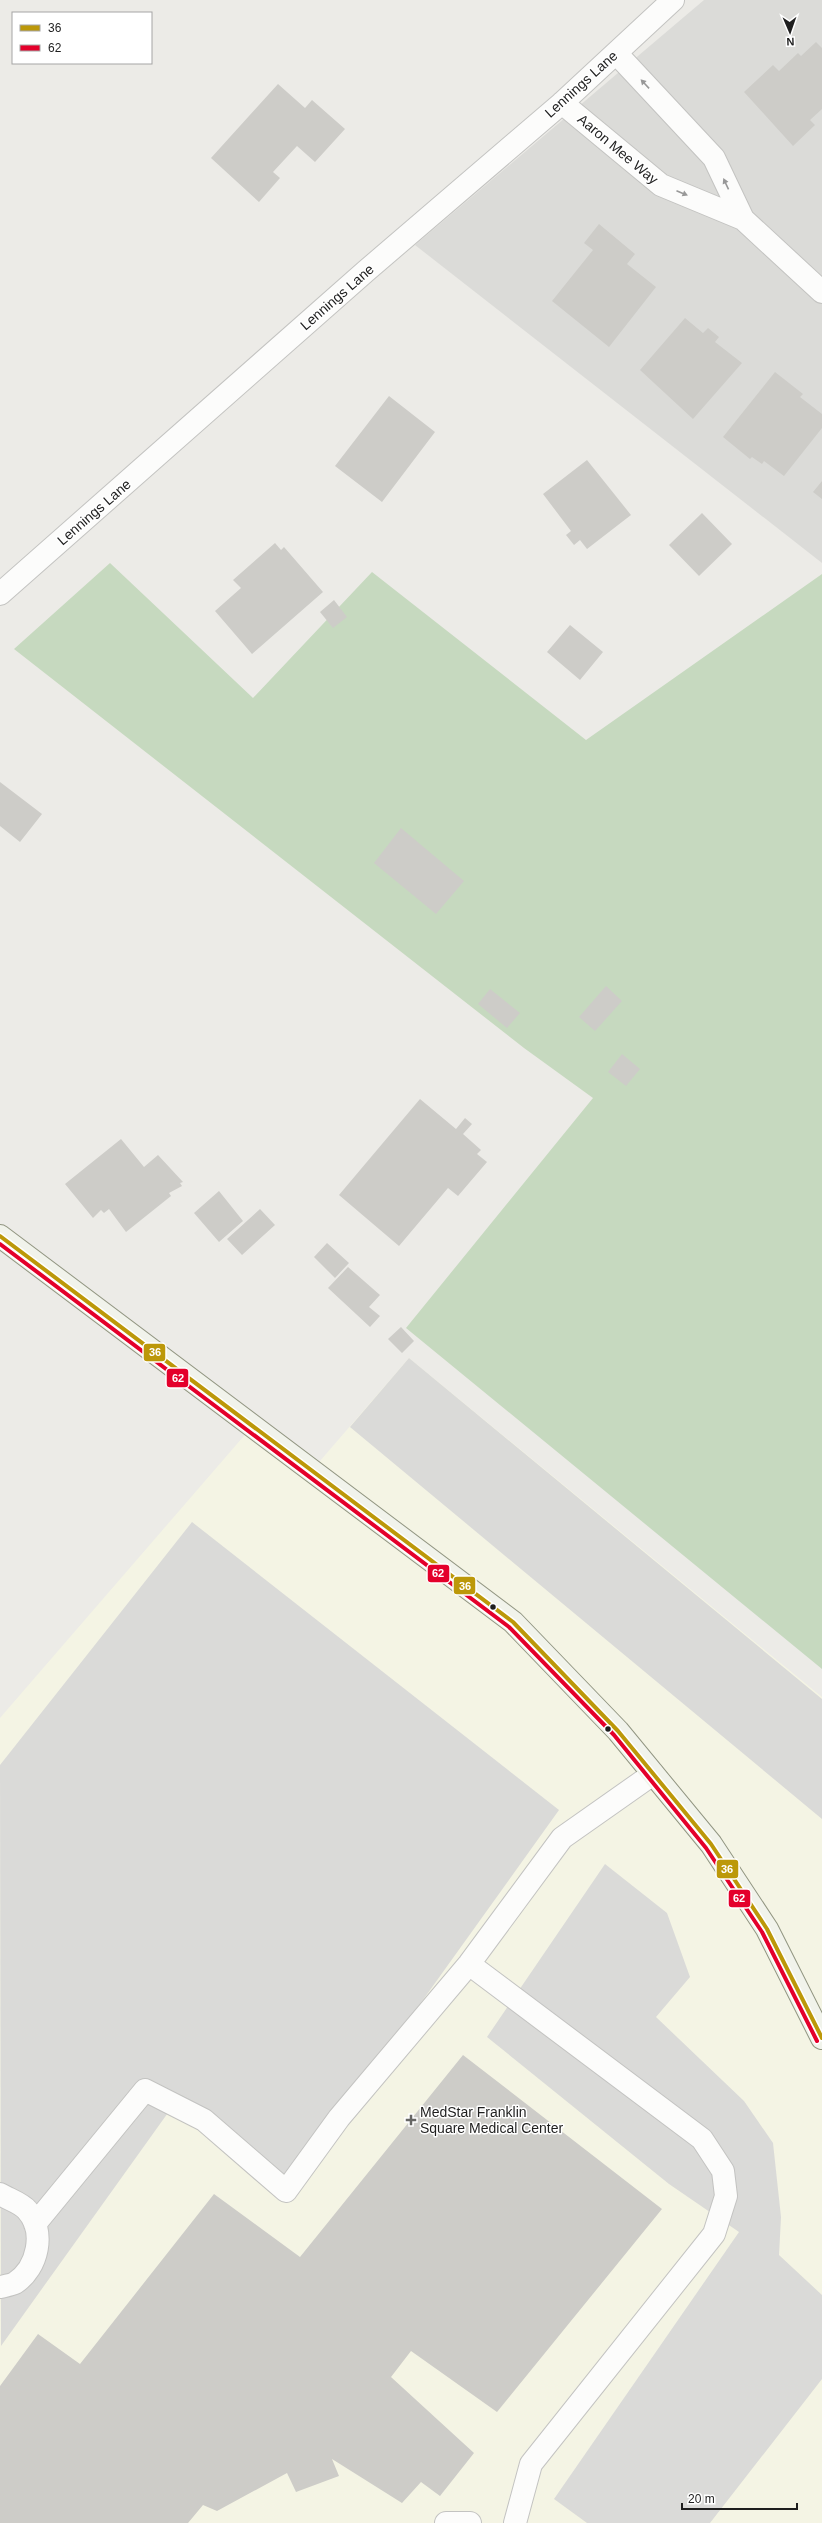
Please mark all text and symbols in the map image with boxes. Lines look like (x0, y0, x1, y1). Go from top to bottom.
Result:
legend (12, 12, 152, 64)
north arrow (770, 12, 810, 52)
text: 36 (48, 21, 62, 35)
text: N (786, 36, 795, 48)
text: 62 (48, 41, 62, 55)
street label: Lennings Lane (542, 47, 621, 121)
one-way arrow (640, 79, 649, 89)
street label: Aaron Mee Way (575, 111, 661, 187)
one-way arrow (723, 178, 729, 190)
one-way arrow (676, 191, 688, 197)
street label: Lennings Lane (297, 261, 377, 333)
street label: Lennings Lane (54, 476, 134, 548)
line badge: 36 (143, 1343, 166, 1362)
text: 36 (149, 1346, 161, 1358)
line badge: 62 (166, 1368, 189, 1388)
text: 62 (172, 1372, 184, 1384)
line badge: 62 (427, 1564, 450, 1583)
text: 62 (432, 1567, 444, 1579)
line badge: 36 (453, 1576, 476, 1595)
text: 36 (459, 1580, 471, 1592)
unlabelled marker (488, 1602, 498, 1612)
unlabelled marker (603, 1724, 613, 1734)
line badge: 36 (716, 1859, 739, 1879)
text: 36 (721, 1863, 733, 1875)
line badge: 62 (728, 1889, 751, 1908)
text: 62 (733, 1892, 745, 1904)
place label: MedStar Franklin Square Medical Center (420, 2104, 564, 2136)
marker: MedStar Franklin Square Medical Center (405, 2114, 417, 2126)
scale bar (682, 2485, 797, 2511)
text: 20 m (688, 2492, 715, 2506)

